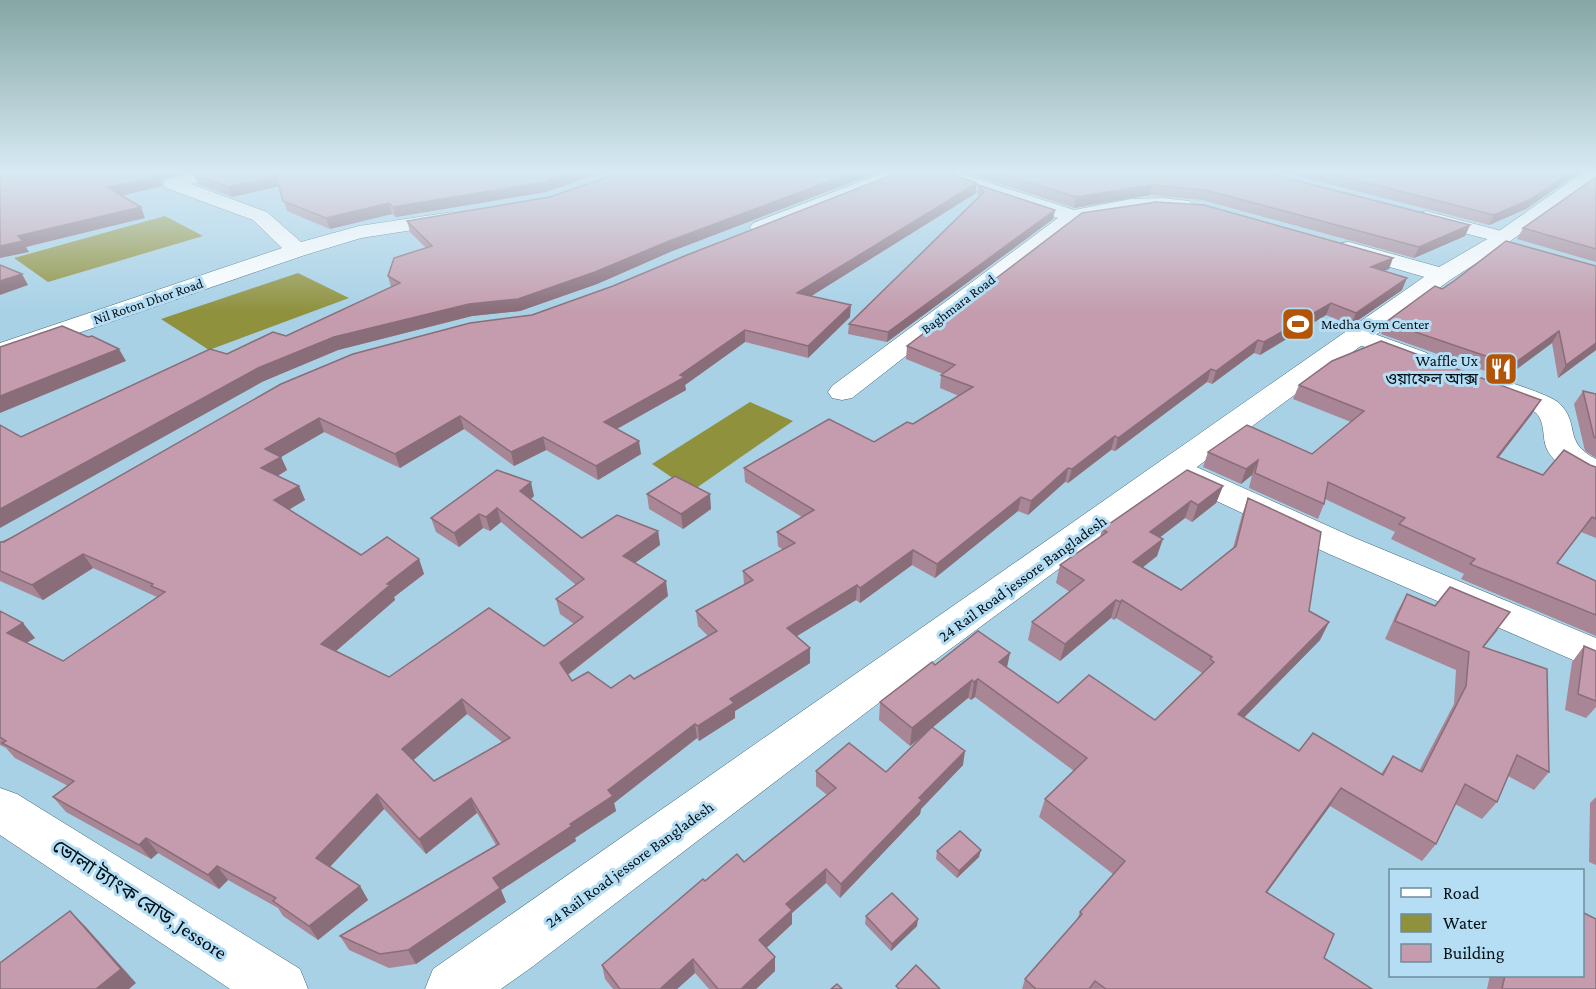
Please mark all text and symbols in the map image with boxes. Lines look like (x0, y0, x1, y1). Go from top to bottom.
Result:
street label: Baghmara Road (918, 271, 999, 337)
street label: Nil Roton Dhor Road (91, 274, 206, 327)
sports icon: Medha Gym Center (1280, 306, 1316, 342)
place label: Medha Gym Center (1321, 316, 1429, 332)
restaurant icon: Waffle Ux ওয়াফেল আক্স (1483, 351, 1519, 387)
place label: Waffle Ux ওয়াফেল আক্স (1385, 352, 1479, 387)
street label: 24 Rail Road jessore Bangladesh (935, 512, 1110, 646)
street label: 24 Rail Road jessore Bangladesh (542, 798, 717, 932)
street label: ভোলা ট্যাংক রোড, Jessore (48, 834, 232, 965)
legend (1389, 869, 1584, 977)
text: Road (1443, 883, 1480, 903)
text: Water (1443, 913, 1488, 933)
text: Building (1443, 943, 1505, 963)

